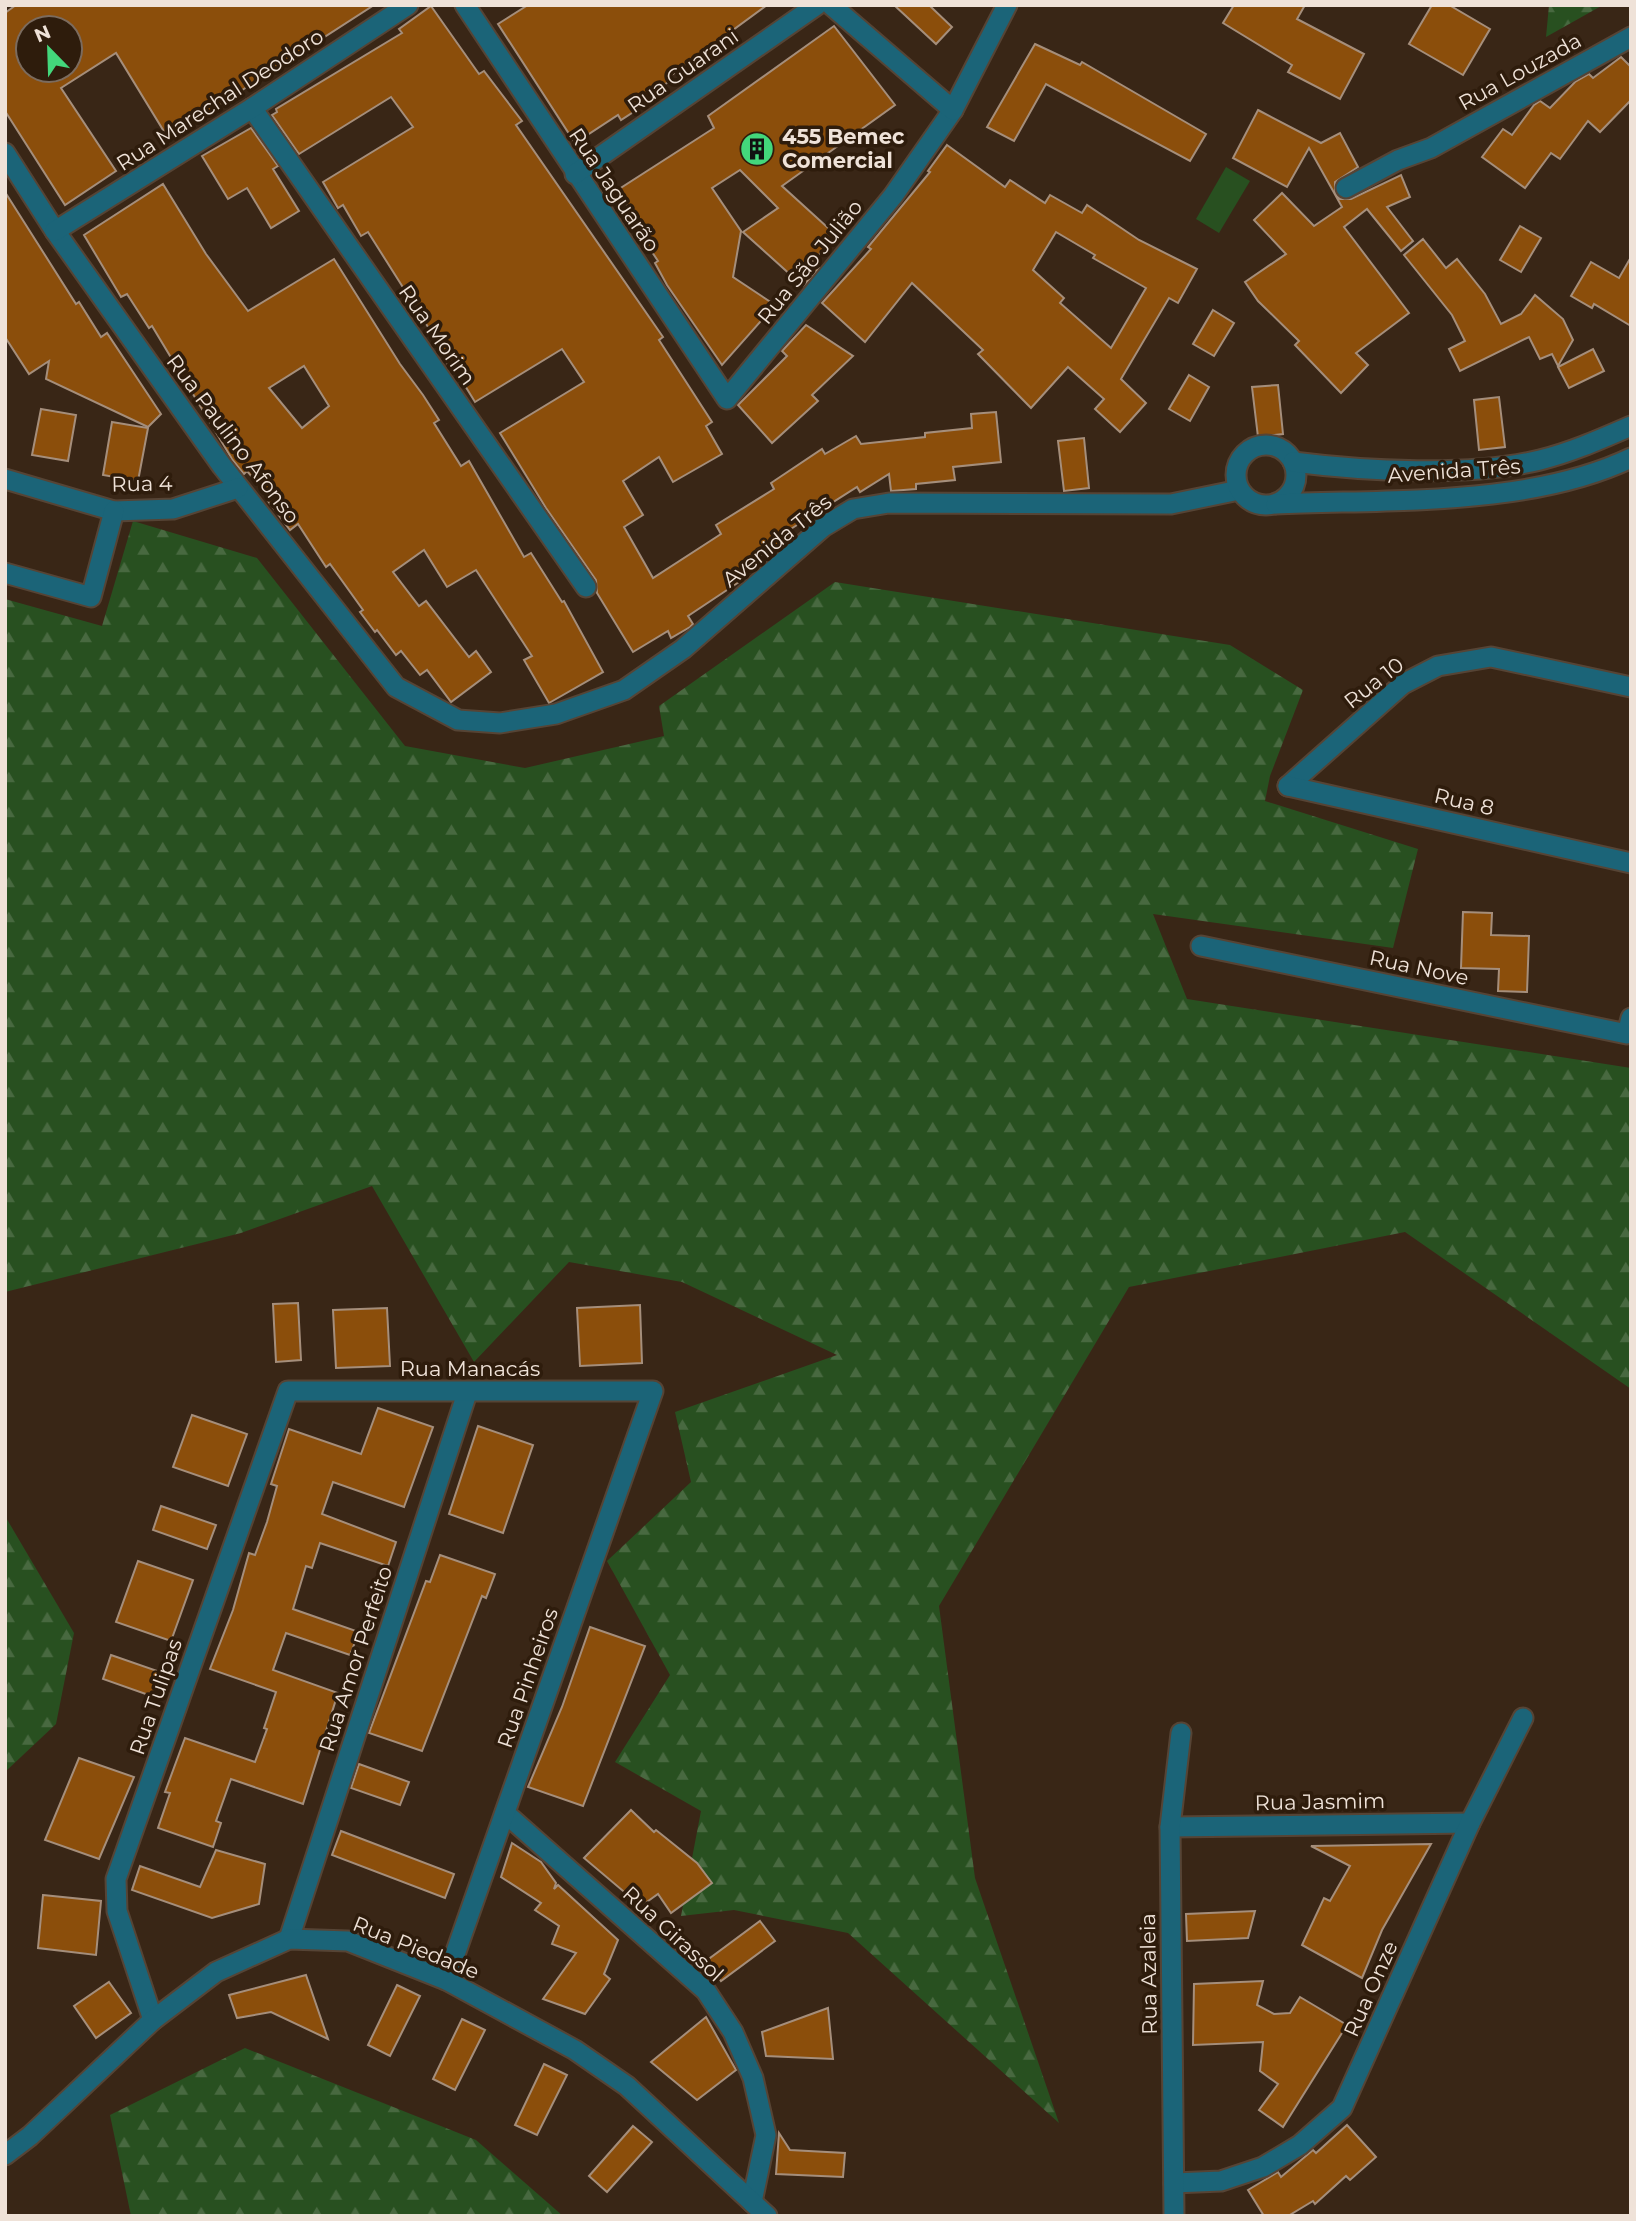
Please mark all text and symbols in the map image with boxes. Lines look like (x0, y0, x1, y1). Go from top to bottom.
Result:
north arrow (14, 14, 84, 84)
text: N (31, 20, 54, 47)
street label: Rua Marechal Deodoro (112, 23, 328, 176)
street label: Rua Guarani (622, 23, 743, 118)
street label: Rua Louzada (1454, 28, 1585, 116)
street label: Rua Jaguarão (564, 123, 665, 256)
place label: 455 Bemec Comercial (782, 124, 905, 173)
building icon: 455 Bemec Comercial (738, 130, 776, 168)
street label: Rua São Julião (752, 195, 867, 329)
street label: Rua Morim (394, 280, 481, 390)
street label: Rua Paulino Afonso (162, 349, 305, 528)
street label: Avenida Três (1387, 453, 1521, 488)
street label: Rua 4 (111, 470, 173, 497)
street label: Avenida Três (717, 489, 836, 592)
street label: Rua 10 (1339, 652, 1408, 714)
street label: Rua 8 (1432, 783, 1496, 821)
street label: Rua Nove (1367, 945, 1471, 990)
street label: Rua Manacás (400, 1356, 540, 1381)
street label: Rua Amor Perfeito (314, 1563, 397, 1755)
street label: Rua Pinheiros (492, 1605, 563, 1751)
street label: Rua Tulipas (124, 1635, 187, 1758)
street label: Rua Jasmim (1255, 1788, 1385, 1815)
street label: Rua Girassol (618, 1881, 729, 1987)
street label: Rua Piedade (349, 1911, 483, 1984)
street label: Rua Azaleia (1135, 1913, 1162, 2035)
street label: Rua Onze (1338, 1937, 1403, 2041)

